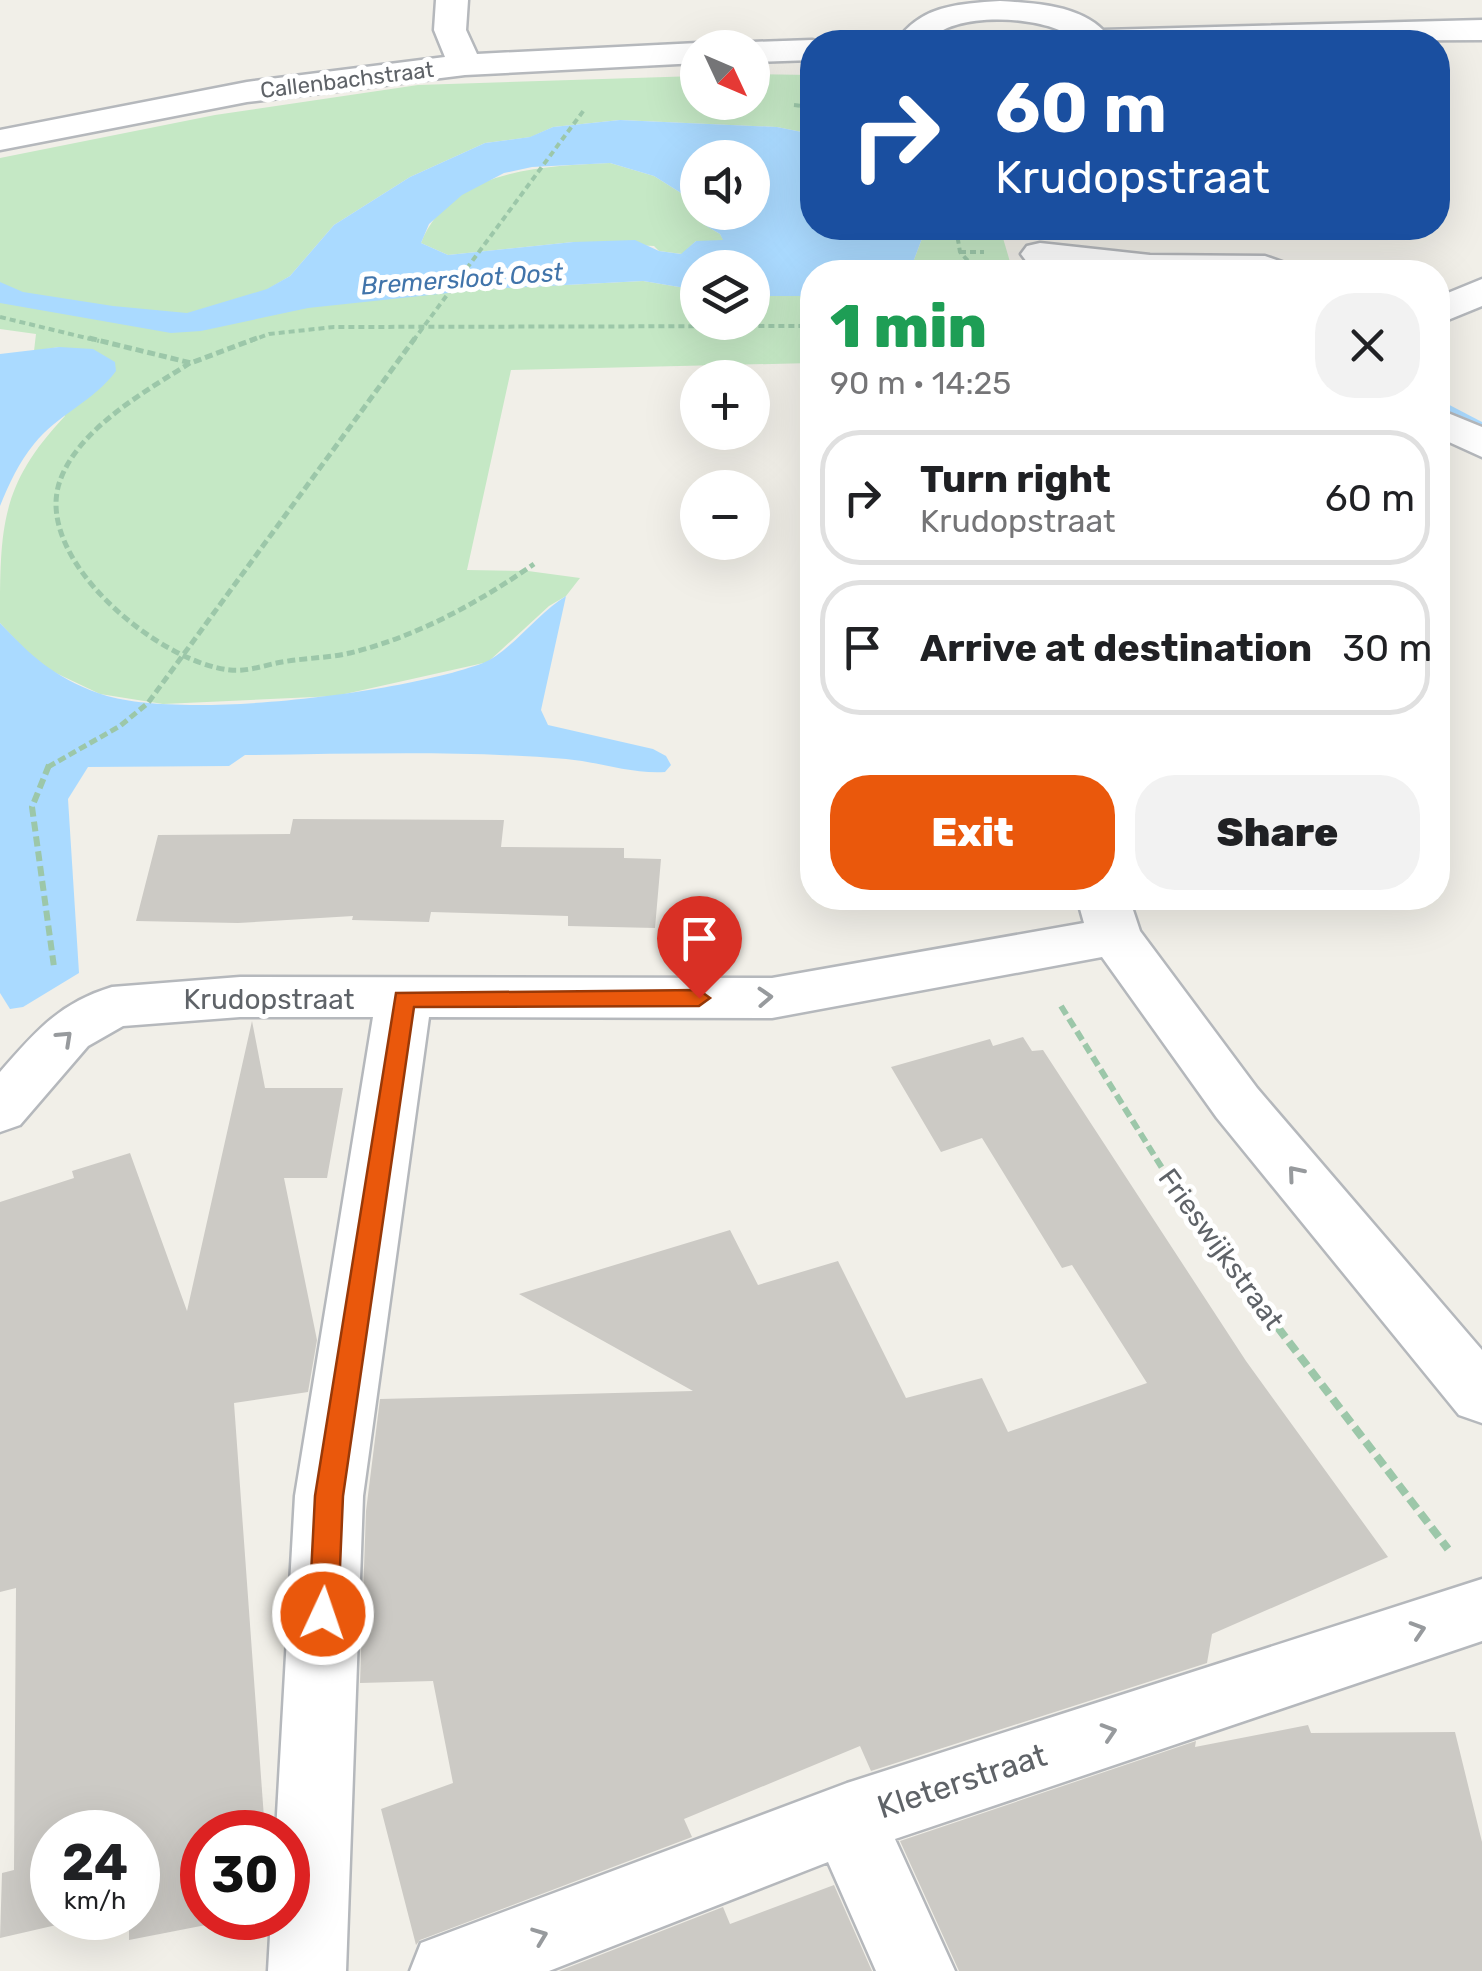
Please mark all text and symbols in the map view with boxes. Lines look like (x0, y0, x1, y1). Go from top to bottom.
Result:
north arrow (680, 30, 770, 120)
map controls (680, 30, 770, 560)
street label: Callenbachstraat (259, 56, 436, 104)
text: 60 m (995, 67, 1167, 150)
icon: right (830, 70, 960, 200)
button: sound (680, 140, 770, 230)
text: Krudopstraat (995, 151, 1270, 204)
button: layers (680, 250, 770, 340)
water label: Bremersloot Oost (360, 257, 564, 301)
text: 1 min (830, 291, 987, 362)
button: close (1315, 293, 1420, 398)
button: + (680, 360, 770, 450)
text: 90 m · 14:25 (830, 364, 1011, 402)
text: Turn right (920, 456, 1111, 502)
button: − (680, 470, 770, 560)
icon: right (835, 470, 890, 525)
text: 60 m (1325, 475, 1415, 521)
text: Krudopstraat (920, 502, 1116, 540)
icon: arrive (835, 620, 890, 675)
text: Arrive at destination (920, 625, 1312, 671)
text: 30 m (1342, 625, 1432, 671)
button: Exit (830, 775, 1115, 890)
button: Share (1135, 775, 1420, 890)
pin (657, 896, 742, 999)
icon: arrive (672, 911, 727, 966)
street label: Krudopstraat (183, 983, 355, 1016)
one-way arrow (757, 987, 773, 1008)
one-way arrow (54, 1032, 72, 1050)
street label: Frieswijkstraat (1152, 1162, 1290, 1336)
one-way arrow (1289, 1166, 1307, 1184)
position arrow (271, 1562, 375, 1666)
one-way arrow (1408, 1621, 1425, 1642)
one-way arrow (1100, 1723, 1117, 1743)
street label: Kleterstraat (873, 1736, 1051, 1826)
speed limit sign: 30 (180, 1810, 310, 1940)
text: 24 (62, 1833, 128, 1893)
text: km/h (64, 1886, 126, 1915)
one-way arrow (530, 1927, 547, 1948)

